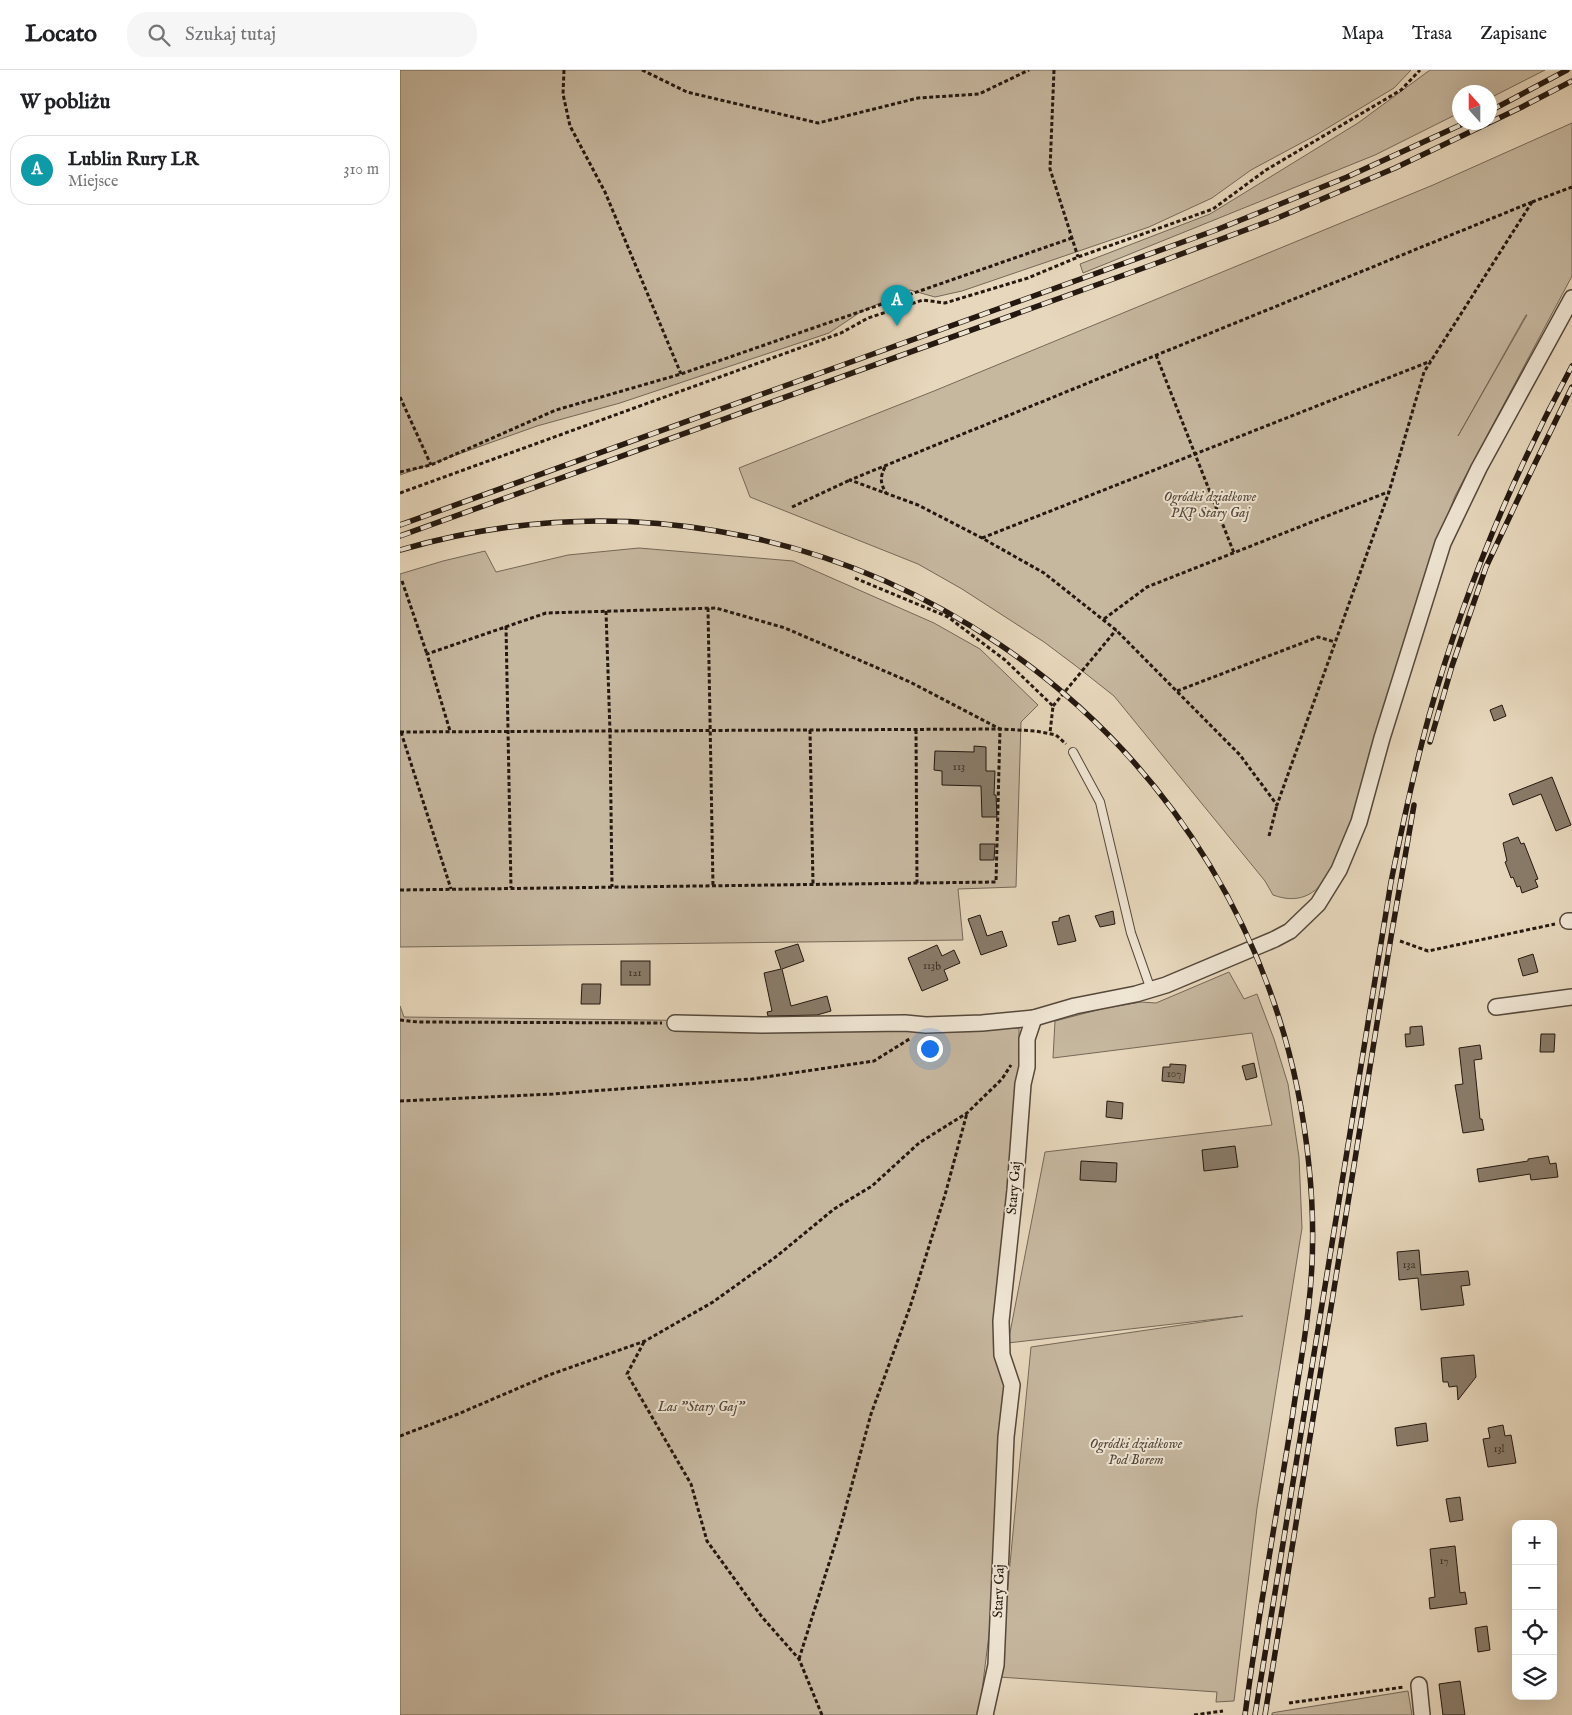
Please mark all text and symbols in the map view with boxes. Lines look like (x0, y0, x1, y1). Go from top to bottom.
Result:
search box (127, 12, 477, 57)
text: Locato (25, 19, 97, 50)
icon: search (145, 21, 173, 49)
text: Szukaj tutaj (185, 23, 276, 47)
text: Mapa (1342, 23, 1384, 46)
text: Trasa (1412, 23, 1452, 46)
text: Zapisane (1480, 23, 1547, 46)
north arrow (1452, 85, 1497, 130)
text: W pobliżu (20, 89, 110, 116)
text: Lublin Rury LR (68, 148, 199, 172)
text: A (32, 160, 42, 180)
text: 310 m (343, 160, 379, 180)
text: Miejsce (68, 172, 118, 192)
pin: A (881, 285, 913, 326)
park label: Ogródki działkowe PKP Stary Gaj (1164, 488, 1257, 522)
house number: 113 (953, 760, 965, 774)
house number: 113b (923, 959, 941, 973)
house number: 121 (628, 966, 642, 980)
your location (917, 1036, 943, 1062)
house number: 107 (1167, 1067, 1181, 1081)
street label: Stary Gaj (1003, 1161, 1025, 1215)
house number: 13a (1403, 1258, 1416, 1272)
park label: Las "Stary Gaj" (657, 1398, 746, 1416)
park label: Ogródki działkowe Pod Borem (1090, 1435, 1183, 1469)
house number: 13l (1493, 1442, 1505, 1456)
map controls (1512, 1520, 1557, 1700)
button: + (1512, 1520, 1557, 1565)
house number: 17 (1439, 1554, 1449, 1568)
street label: Stary Gaj (989, 1564, 1009, 1618)
button: − (1512, 1565, 1557, 1610)
button: locate (1512, 1610, 1557, 1655)
button: layers (1512, 1655, 1557, 1700)

